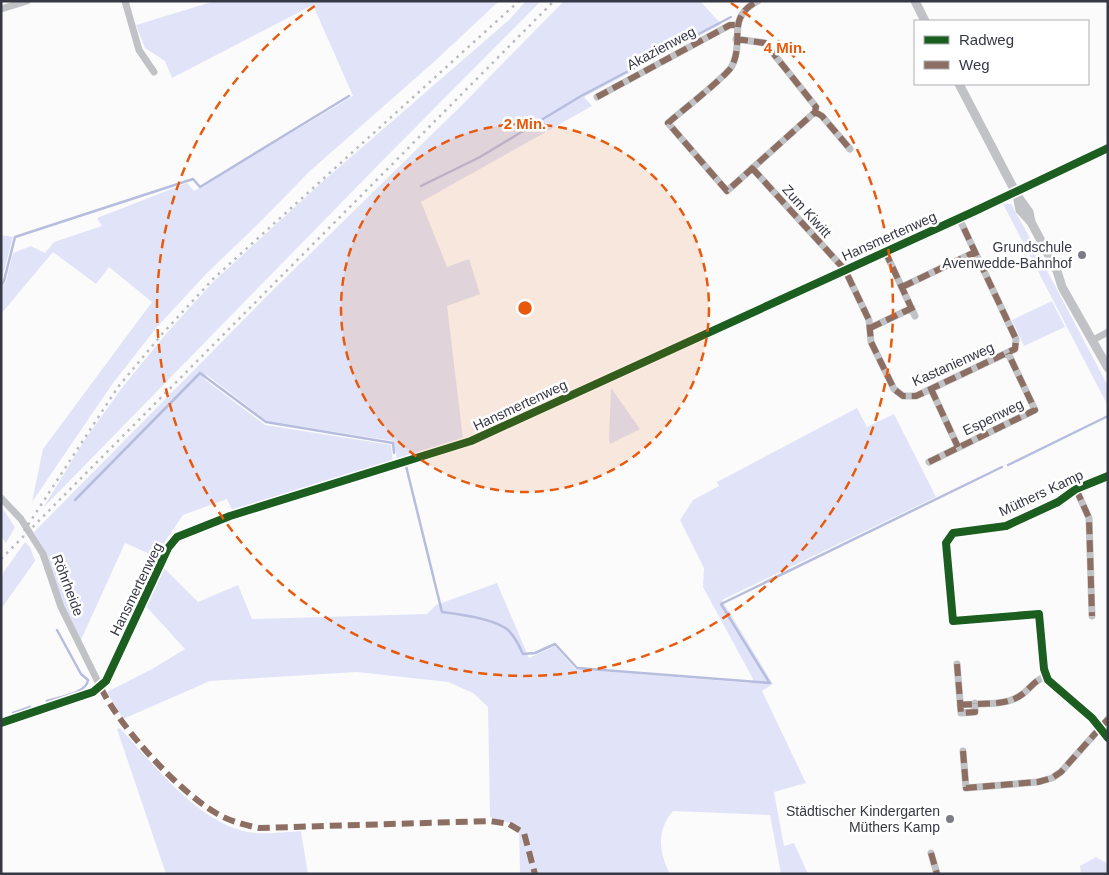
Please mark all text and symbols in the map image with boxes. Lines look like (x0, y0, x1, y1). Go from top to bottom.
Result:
legend (914, 20, 1089, 85)
street label: Akazienweg (624, 23, 698, 73)
text: Radweg (959, 31, 1014, 48)
text: 4 Min. (764, 39, 806, 56)
text: Weg (959, 56, 990, 73)
text: 2 Min. (504, 115, 546, 132)
street label: Zum Kiwitt (779, 181, 835, 241)
street label: Hansmertenweg (839, 208, 939, 264)
place label: Grundschule Avenwedde-Bahnhof (942, 239, 1072, 271)
marker: Grundschule Avenwedde-Bahnhof (1076, 249, 1088, 261)
centre of rings (516, 299, 534, 317)
street label: Kastanienweg (910, 339, 996, 389)
street label: Hansmertenweg (470, 376, 570, 434)
street label: Espenweg (960, 395, 1026, 439)
street label: Müthers Kamp (996, 466, 1086, 519)
street label: Hansmertenweg (106, 540, 166, 638)
street label: Röhrheide (49, 552, 87, 618)
place label: Städtischer Kindergarten Müthers Kamp (786, 803, 940, 835)
marker: Städtischer Kindergarten Müthers Kamp (944, 813, 956, 825)

